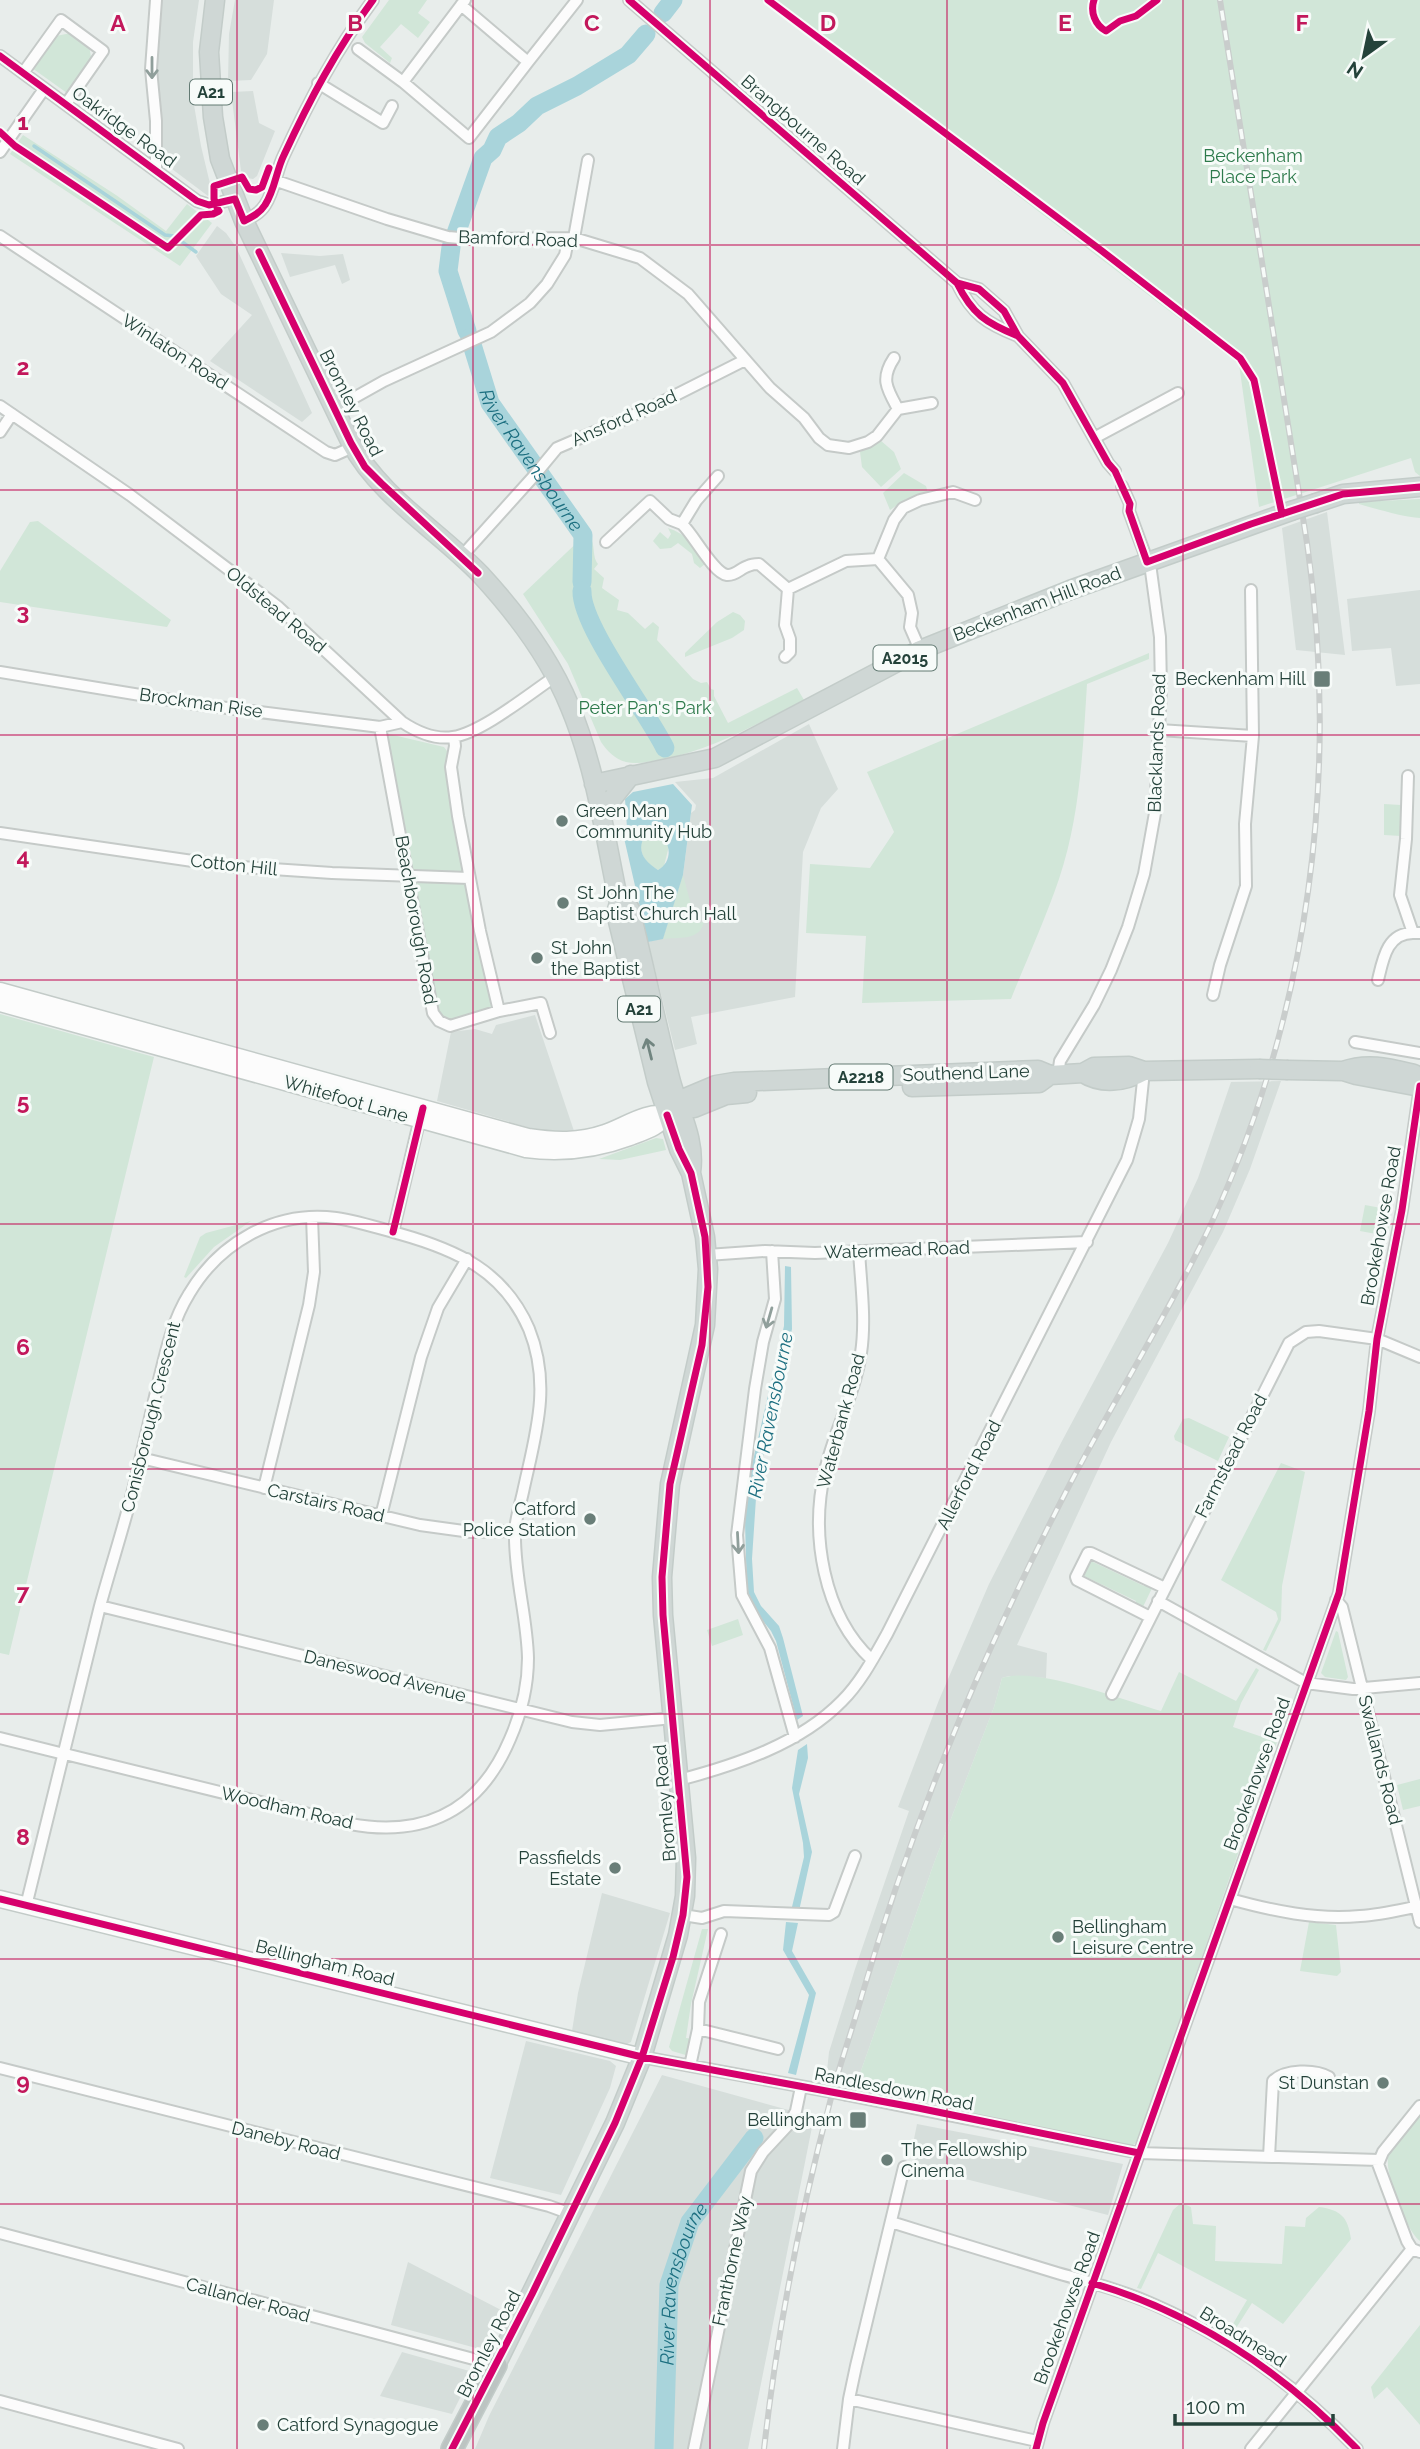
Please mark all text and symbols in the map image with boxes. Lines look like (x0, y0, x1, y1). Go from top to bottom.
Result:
text: A (110, 9, 126, 36)
text: B (347, 9, 363, 36)
text: C (584, 9, 600, 36)
text: D (820, 9, 836, 36)
text: E (1058, 9, 1072, 36)
text: F (1295, 9, 1309, 36)
north arrow (1329, 21, 1399, 91)
one-way arrow (145, 56, 159, 79)
text: N (1343, 57, 1367, 83)
street label: Brangbourne Road (737, 70, 870, 189)
road number: A21 (190, 80, 232, 104)
street label: Oakridge Road (68, 82, 181, 171)
text: 1 (17, 108, 29, 135)
park label: Beckenham Place Park (1203, 145, 1303, 187)
street label: Bamford Road (458, 226, 578, 251)
street label: Winlaton Road (118, 309, 232, 394)
street label: Bromley Road (315, 346, 387, 460)
text: 2 (17, 353, 29, 380)
street label: Ansford Road (568, 385, 680, 450)
water label: River Ravensbourne (475, 386, 588, 535)
street label: Oldstead Road (222, 562, 330, 657)
street label: Beckenham Hill Road (950, 562, 1124, 645)
text: 3 (17, 598, 29, 625)
road number: A2015 (874, 646, 936, 670)
place label: Beckenham Hill (1175, 668, 1306, 689)
marker: Beckenham Hill (1312, 669, 1332, 689)
street label: Blacklands Road (1144, 673, 1169, 813)
street label: Brockman Rise (138, 683, 265, 722)
park label: Peter Pan's Park (578, 697, 712, 718)
place label: Green Man Community Hub (576, 800, 712, 842)
marker: Green Man Community Hub (554, 813, 570, 829)
street label: Beachborough Road (391, 834, 442, 1006)
text: 4 (16, 843, 30, 870)
street label: Cotton Hill (189, 849, 279, 880)
place label: St John The Baptist Church Hall (577, 882, 736, 924)
marker: St John The Baptist Church Hall (555, 895, 571, 911)
place label: St John the Baptist (551, 937, 640, 979)
marker: St John the Baptist (529, 950, 545, 966)
road number: A21 (618, 996, 660, 1021)
one-way arrow (642, 1038, 655, 1061)
street label: Southend Lane (902, 1060, 1030, 1085)
road number: A2218 (830, 1064, 892, 1090)
street label: Whitefoot Lane (281, 1071, 411, 1126)
text: 5 (17, 1088, 30, 1115)
street label: Brookehowse Road (1356, 1145, 1405, 1307)
street label: Watermead Road (824, 1236, 970, 1263)
one-way arrow (762, 1307, 775, 1329)
street label: Conisborough Crescent (117, 1319, 184, 1515)
water label: River Ravensbourne (743, 1330, 797, 1500)
text: 6 (16, 1333, 30, 1360)
street label: Waterbank Road (812, 1351, 869, 1491)
street label: Farmstead Road (1190, 1390, 1271, 1521)
street label: Allerford Road (932, 1416, 1005, 1533)
street label: Carstairs Road (265, 1479, 387, 1526)
place label: Catford Police Station (463, 1498, 576, 1540)
marker: Catford Police Station (582, 1511, 598, 1527)
one-way arrow (731, 1531, 744, 1554)
text: 7 (17, 1578, 30, 1605)
street label: Daneswood Avenue (302, 1645, 469, 1706)
street label: Swallands Road (1354, 1693, 1407, 1827)
street label: Brookehowse Road (1219, 1694, 1294, 1853)
street label: Bromley Road (649, 1744, 680, 1862)
street label: Woodham Road (219, 1782, 355, 1833)
text: 8 (16, 1823, 30, 1850)
place label: Passfields Estate (518, 1847, 601, 1889)
marker: Passfields Estate (607, 1860, 623, 1876)
place label: Bellingham Leisure Centre (1072, 1916, 1194, 1958)
marker: Bellingham Leisure Centre (1050, 1929, 1066, 1945)
street label: Bellingham Road (253, 1935, 397, 1990)
street label: Randlesdown Road (813, 2063, 975, 2114)
text: 9 (16, 2068, 30, 2095)
place label: St Dunstan (1279, 2072, 1369, 2093)
marker: St Dunstan (1375, 2075, 1391, 2091)
place label: Bellingham (747, 2109, 842, 2130)
marker: Bellingham (848, 2110, 868, 2130)
street label: Daneby Road (229, 2117, 343, 2164)
place label: The Fellowship Cinema (901, 2139, 1027, 2181)
marker: The Fellowship Cinema (879, 2152, 895, 2168)
street label: Franthorne Way (708, 2194, 756, 2328)
water label: River Ravensbourne (656, 2198, 712, 2366)
street label: Brookehowse Road (1029, 2228, 1104, 2387)
street label: Callander Road (184, 2273, 313, 2326)
street label: Bromley Road (453, 2287, 525, 2401)
street label: Broadmead (1196, 2302, 1290, 2371)
scale bar (1175, 2382, 1332, 2426)
text: 100 m (1186, 2394, 1245, 2419)
place label: Catford Synagogue (277, 2414, 439, 2435)
marker: Catford Synagogue (255, 2417, 271, 2433)

